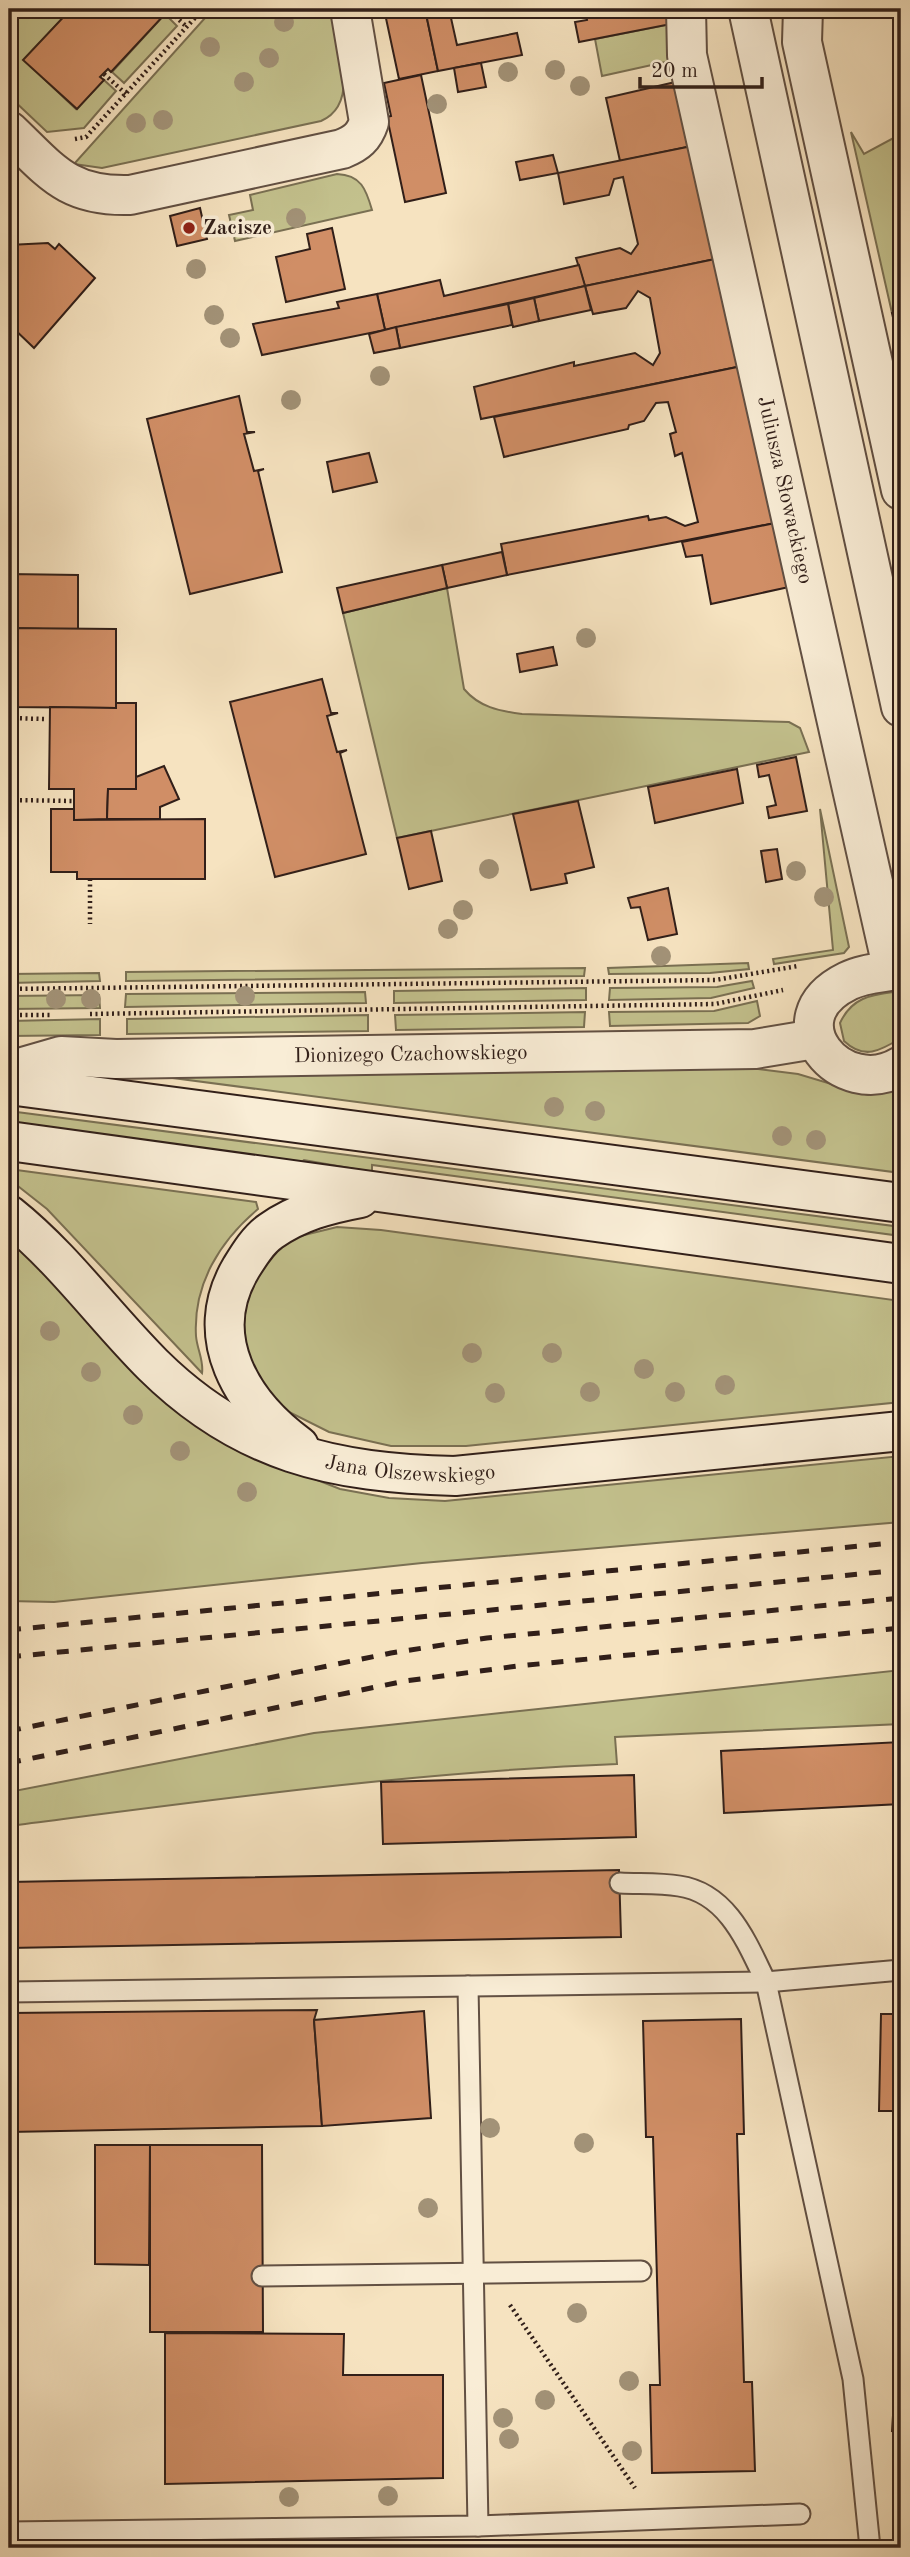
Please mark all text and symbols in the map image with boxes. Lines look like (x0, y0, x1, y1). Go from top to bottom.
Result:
scale bar (640, 46, 763, 90)
text: 20 m (651, 61, 698, 82)
place label: Zacisze (203, 218, 272, 239)
marker: Zacisze (181, 220, 197, 236)
street label: Juliusza Słowackiego (754, 394, 816, 586)
street label: Dionizego Czachowskiego (294, 1042, 528, 1067)
street label: Jana Olszewskiego (323, 1452, 496, 1487)

